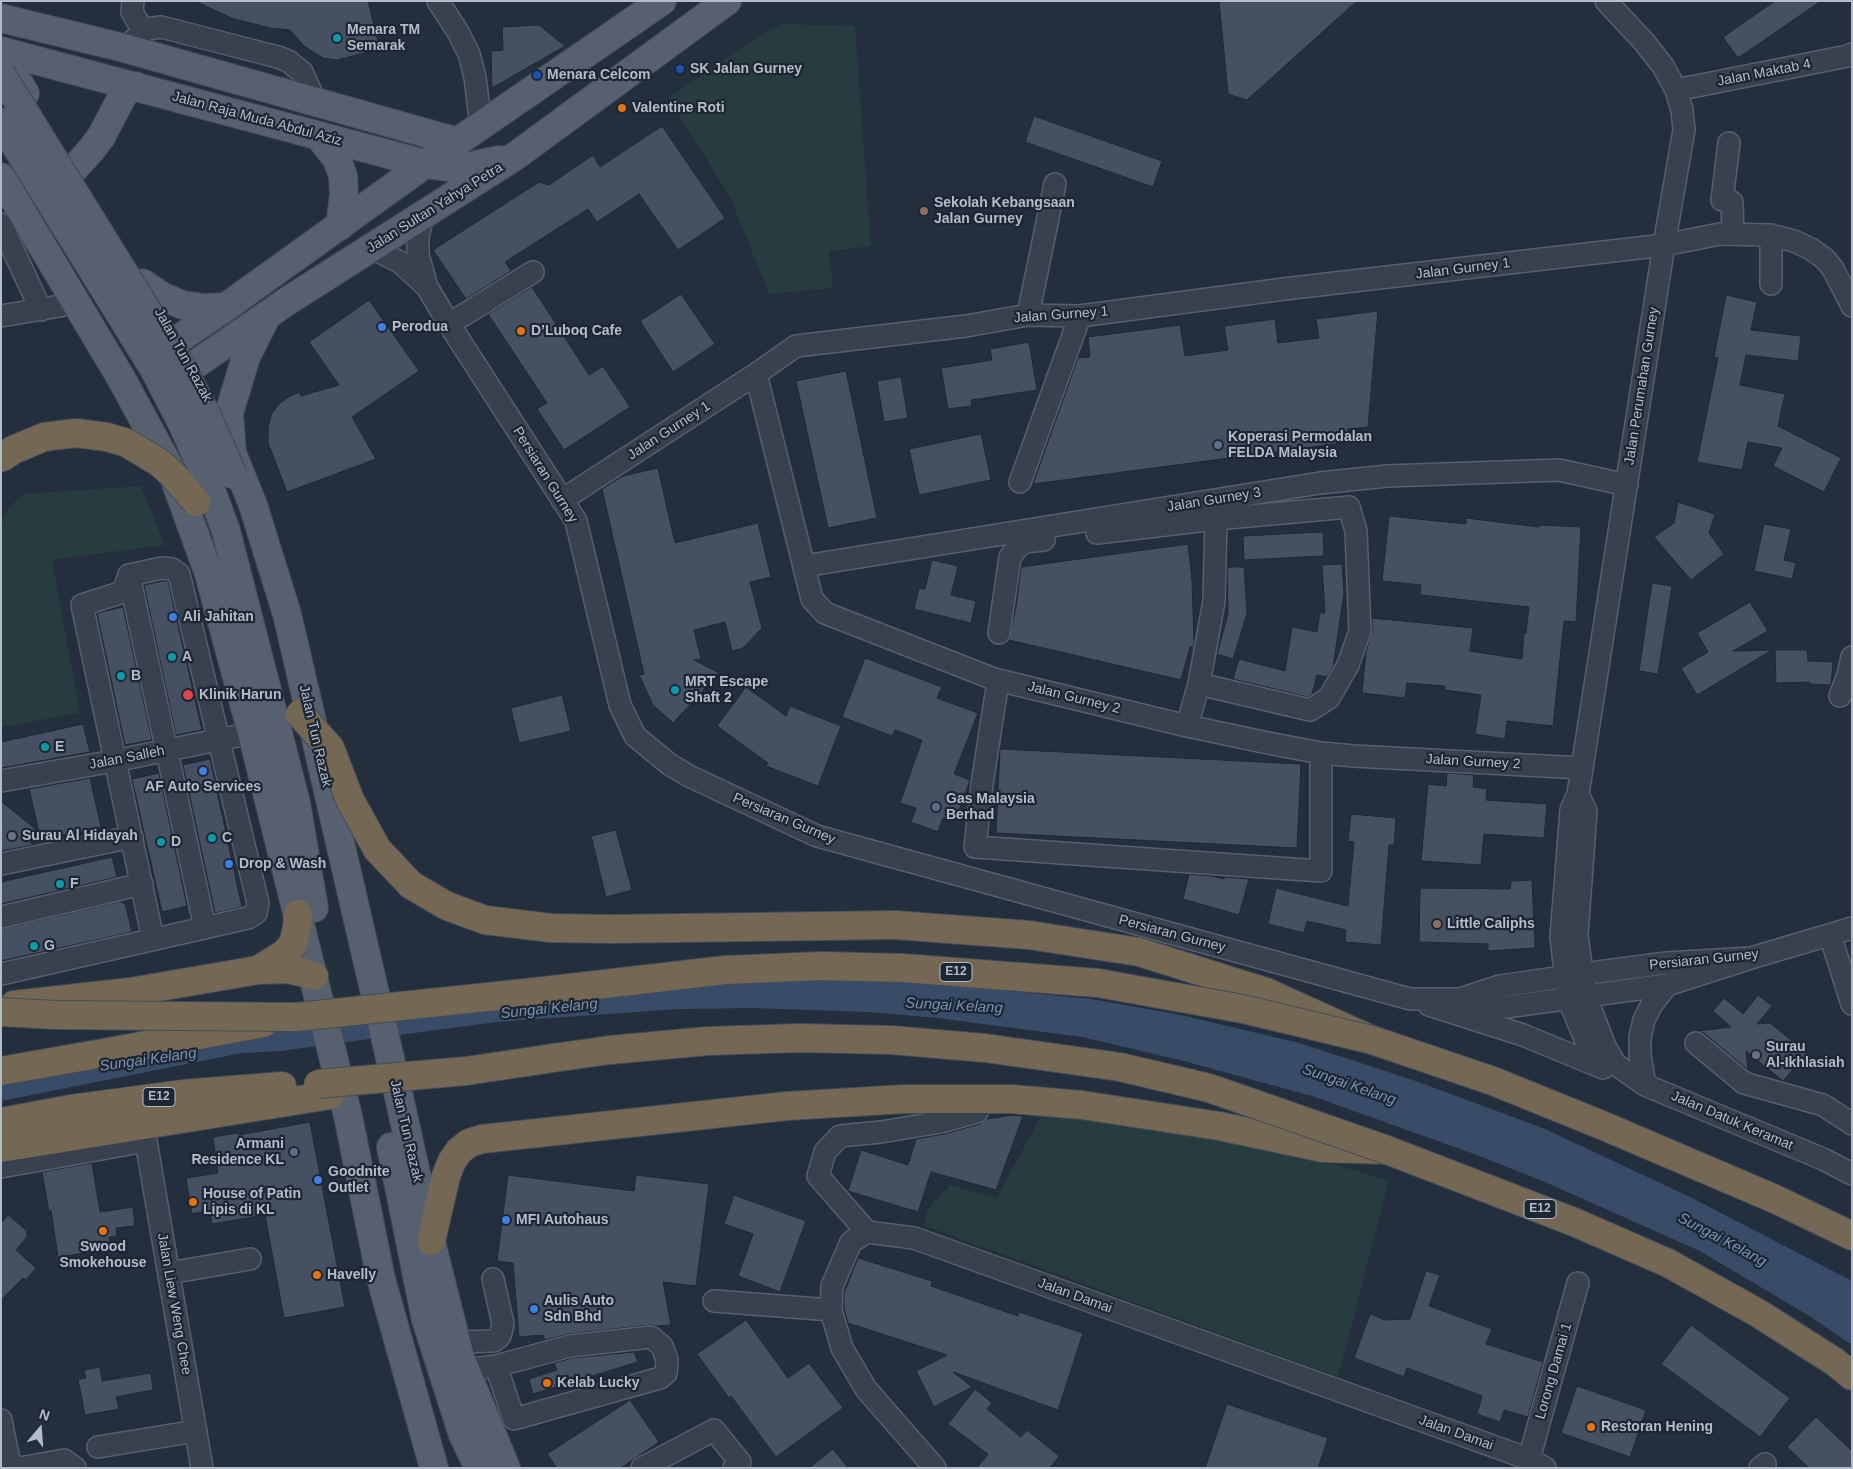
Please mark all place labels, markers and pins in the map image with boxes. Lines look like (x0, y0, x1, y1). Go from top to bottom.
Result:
place label: Menara TM Semarak (347, 22, 420, 54)
marker: Menara TM Semarak (331, 32, 343, 44)
place label: SK Jalan Gurney (690, 61, 802, 77)
marker: SK Jalan Gurney (674, 63, 686, 75)
place label: Menara Celcom (547, 67, 650, 83)
marker: Menara Celcom (531, 69, 543, 81)
place label: Valentine Roti (632, 100, 725, 116)
marker: Valentine Roti (616, 102, 628, 114)
place label: Sekolah Kebangsaan Jalan Gurney (934, 195, 1075, 228)
marker: Sekolah Kebangsaan Jalan Gurney (918, 205, 930, 217)
place label: Perodua (392, 319, 448, 335)
marker: Perodua (376, 321, 388, 333)
place label: D’Luboq Cafe (531, 323, 622, 339)
marker: D’Luboq Cafe (515, 325, 527, 337)
place label: Koperasi Permodalan FELDA Malaysia (1228, 429, 1372, 462)
marker: Koperasi Permodalan FELDA Malaysia (1212, 439, 1224, 451)
place label: Ali Jahitan (183, 609, 254, 625)
marker: Ali Jahitan (167, 611, 179, 623)
place label: A (182, 649, 192, 665)
marker: A (166, 651, 178, 663)
place label: B (131, 668, 141, 684)
marker: B (115, 670, 127, 682)
place label: MRT Escape Shaft 2 (685, 674, 768, 706)
marker: MRT Escape Shaft 2 (669, 684, 681, 696)
place label: Klinik Harun (199, 687, 281, 703)
marker: Klinik Harun (181, 688, 195, 702)
place label: E (55, 739, 64, 755)
marker: E (39, 741, 51, 753)
marker: AF Auto Services (197, 765, 209, 777)
place label: AF Auto Services (145, 779, 261, 795)
place label: Gas Malaysia Berhad (946, 791, 1035, 824)
marker: Gas Malaysia Berhad (930, 801, 942, 813)
place label: Surau Al Hidayah (22, 828, 138, 844)
marker: Surau Al Hidayah (6, 830, 18, 842)
place label: C (222, 830, 232, 846)
marker: C (206, 832, 218, 844)
place label: D (171, 834, 181, 850)
marker: D (155, 836, 167, 848)
place label: Drop & Wash (239, 856, 326, 872)
marker: Drop & Wash (223, 858, 235, 870)
place label: F (70, 876, 79, 892)
marker: F (54, 878, 66, 890)
place label: Little Caliphs (1447, 916, 1535, 932)
marker: Little Caliphs (1431, 918, 1443, 930)
place label: G (44, 938, 55, 954)
marker: G (28, 940, 40, 952)
place label: Surau Al-Ikhlasiah (1766, 1039, 1845, 1072)
marker: Surau Al-Ikhlasiah (1750, 1049, 1762, 1061)
place label: Armani Residence KL (191, 1136, 284, 1168)
marker: Armani Residence KL (288, 1146, 300, 1158)
place label: Goodnite Outlet (328, 1164, 389, 1196)
marker: Goodnite Outlet (312, 1174, 324, 1186)
place label: House of Patin Lipis di KL (203, 1186, 301, 1218)
marker: House of Patin Lipis di KL (187, 1196, 199, 1208)
place label: MFI Autohaus (516, 1212, 609, 1228)
marker: MFI Autohaus (500, 1214, 512, 1226)
marker: Swood Smokehouse (97, 1225, 109, 1237)
place label: Swood Smokehouse (59, 1239, 147, 1272)
place label: Havelly (327, 1267, 376, 1283)
marker: Havelly (311, 1269, 323, 1281)
place label: Aulis Auto Sdn Bhd (544, 1293, 614, 1325)
marker: Aulis Auto Sdn Bhd (528, 1303, 540, 1315)
place label: Kelab Lucky (557, 1375, 639, 1391)
marker: Kelab Lucky (541, 1377, 553, 1389)
place label: Restoran Hening (1601, 1419, 1713, 1435)
marker: Restoran Hening (1585, 1421, 1597, 1433)

